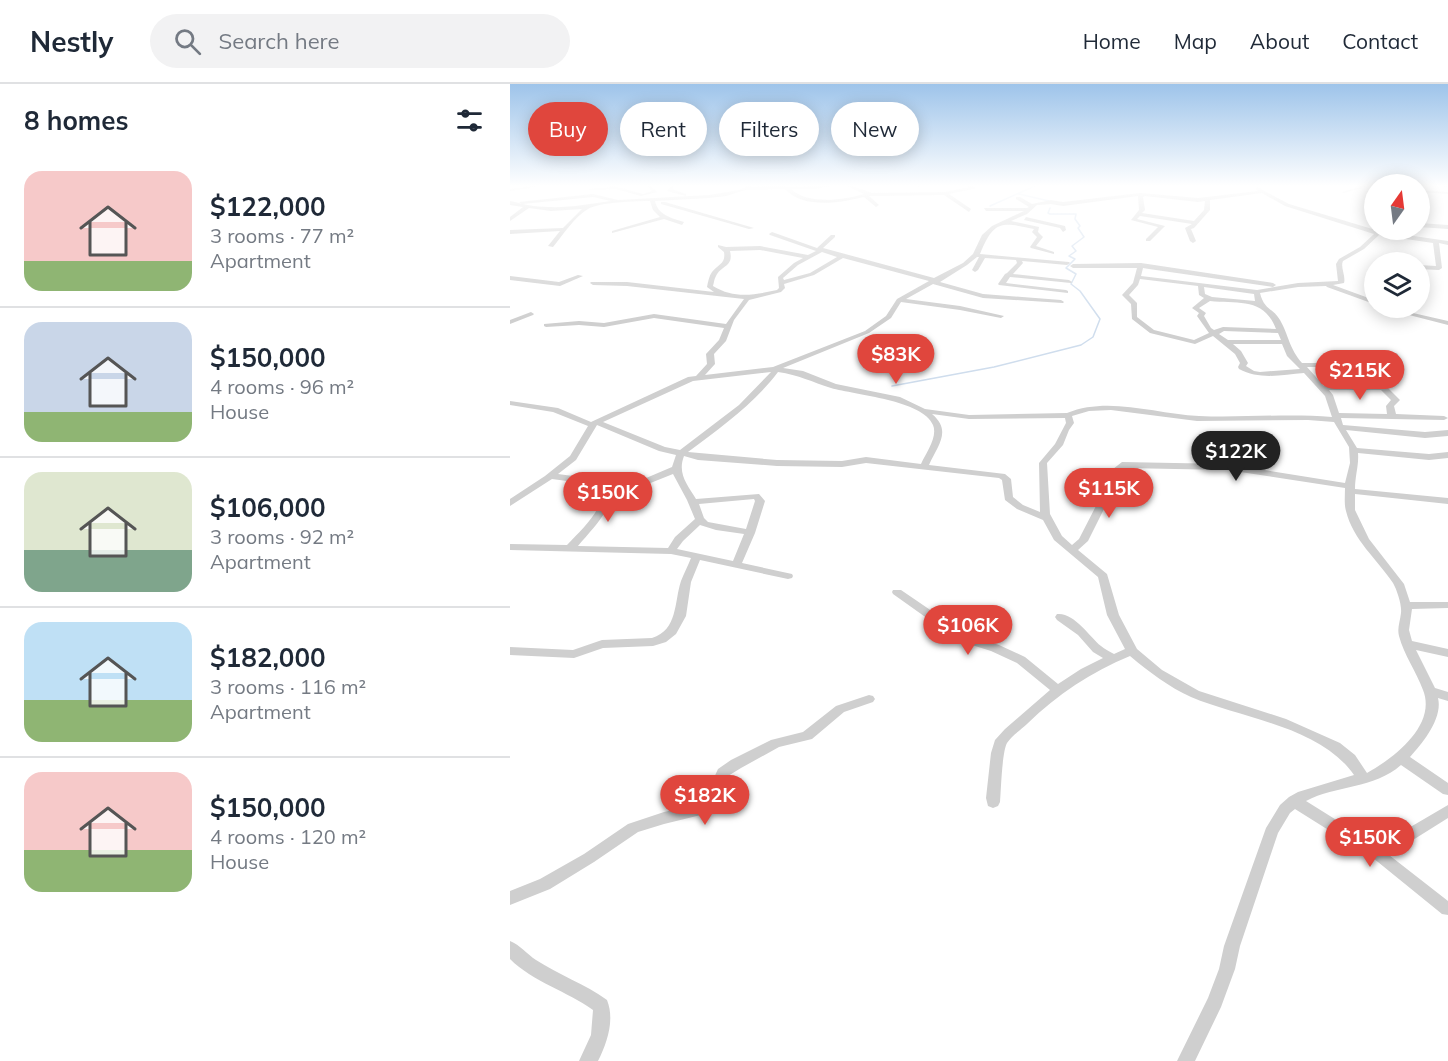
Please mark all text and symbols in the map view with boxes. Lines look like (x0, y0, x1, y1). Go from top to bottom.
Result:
search box (150, 14, 570, 68)
text: Nestly (30, 24, 114, 59)
icon: search (171, 25, 204, 58)
text: Search here (219, 27, 339, 55)
text: Home (1083, 28, 1141, 54)
text: Map (1174, 28, 1217, 54)
text: About (1250, 28, 1309, 54)
text: Contact (1342, 28, 1418, 54)
chip: Buy (528, 102, 608, 156)
chip: Rent (620, 102, 707, 156)
chip: Filters (719, 102, 819, 156)
chip: New (831, 102, 919, 156)
text: 8 homes (24, 104, 128, 137)
icon: filters (453, 104, 486, 137)
north arrow (1364, 174, 1430, 240)
map controls (1364, 174, 1430, 318)
text: $122,000 (210, 190, 326, 223)
icon: home (72, 195, 144, 267)
text: 3 rooms · 77 m² (210, 223, 354, 248)
text: Apartment (210, 248, 311, 273)
button: layers (1364, 252, 1430, 318)
pin: $83K (860, 334, 932, 385)
text: $150,000 (210, 341, 326, 374)
text: $83K (871, 341, 921, 366)
icon: home (72, 346, 144, 418)
pin: $215K (1318, 350, 1402, 401)
text: $215K (1329, 357, 1391, 382)
text: 4 rooms · 96 m² (210, 374, 354, 399)
text: House (210, 399, 269, 424)
pin: $122K (1194, 431, 1278, 482)
text: $122K (1205, 438, 1267, 463)
pin: $115K (1067, 468, 1151, 519)
pin: $150K (566, 472, 650, 523)
text: $115K (1078, 475, 1140, 500)
text: $150K (577, 479, 639, 504)
text: $106,000 (210, 491, 326, 524)
icon: home (72, 496, 144, 568)
text: 3 rooms · 92 m² (210, 524, 354, 549)
text: Apartment (210, 549, 311, 574)
pin: $106K (926, 605, 1010, 656)
text: $106K (937, 612, 999, 637)
text: $182,000 (210, 641, 326, 674)
icon: home (72, 646, 144, 718)
text: 3 rooms · 116 m² (210, 674, 366, 699)
text: Apartment (210, 699, 311, 724)
pin: $182K (663, 775, 747, 826)
text: $182K (674, 782, 736, 807)
text: $150,000 (210, 791, 326, 824)
icon: home (72, 796, 144, 868)
pin: $150K (1328, 817, 1412, 868)
text: 4 rooms · 120 m² (210, 824, 366, 849)
text: $150K (1339, 824, 1401, 849)
text: House (210, 849, 269, 874)

